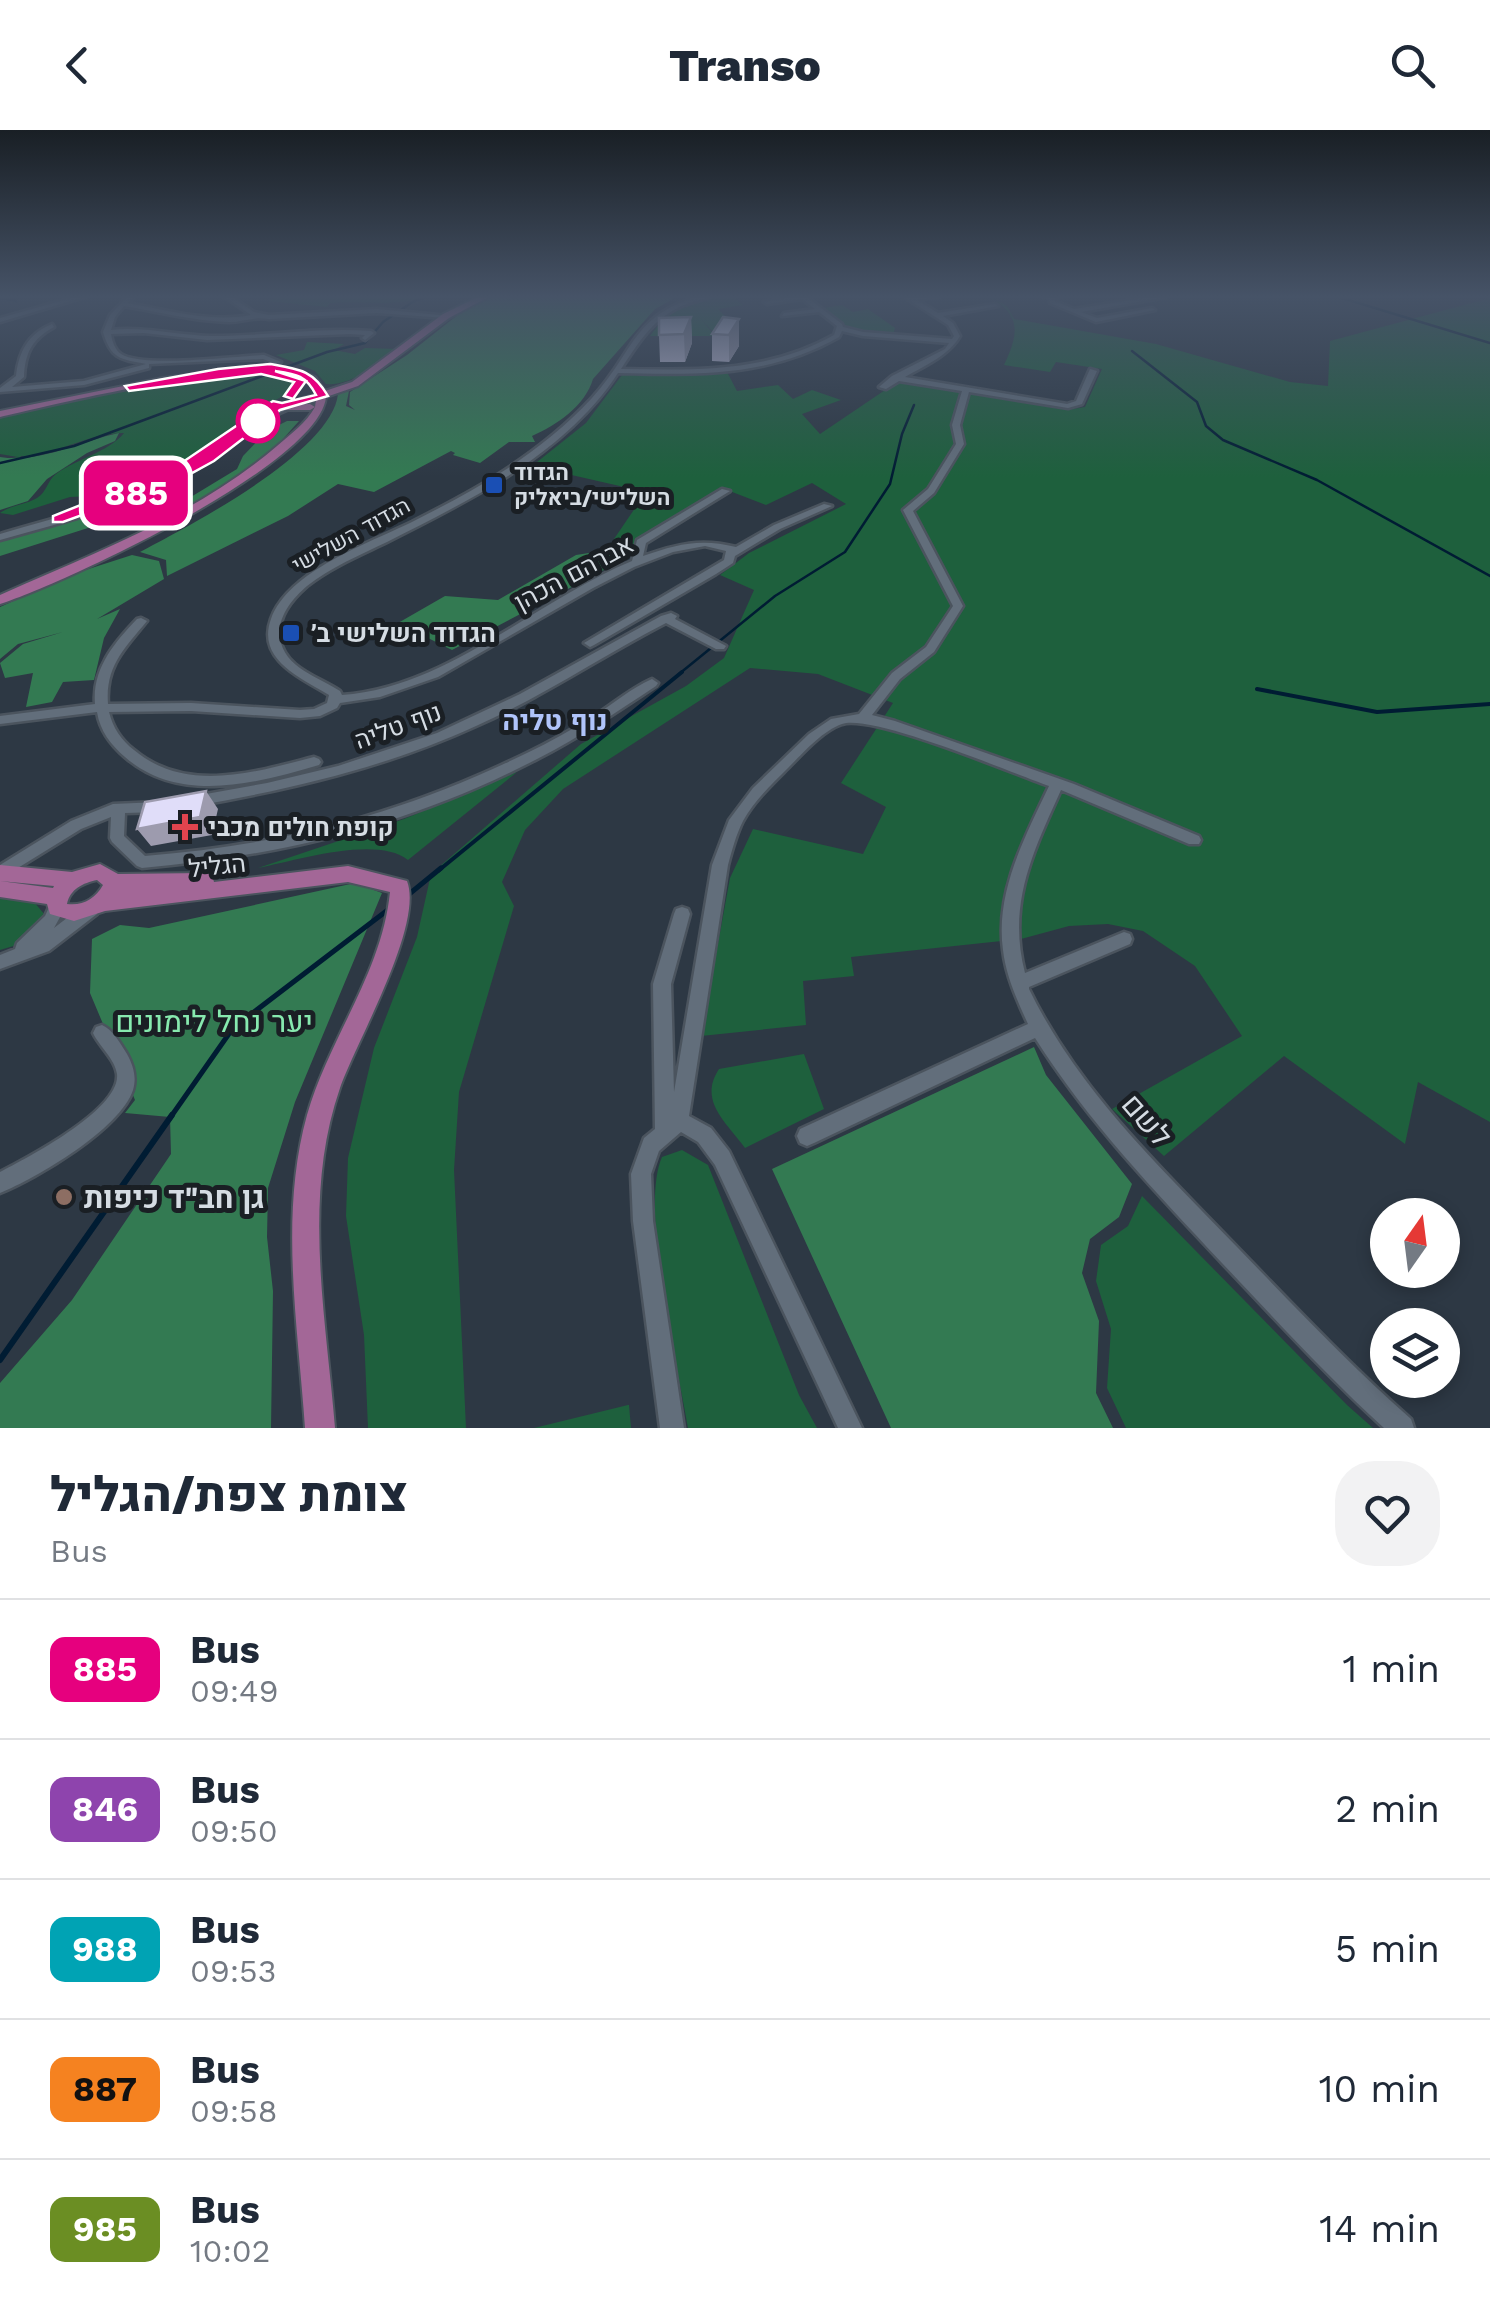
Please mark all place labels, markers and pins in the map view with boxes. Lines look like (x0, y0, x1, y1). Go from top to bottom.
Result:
unlabelled marker (237, 400, 279, 442)
place label: הגדוד השלישי/ביאליק (514, 460, 670, 510)
marker: הגדוד השלישי/ביאליק (483, 474, 505, 496)
place label: הגדוד השלישי ב׳ (311, 619, 496, 648)
marker: הגדוד השלישי ב׳ (280, 622, 302, 644)
place label: קופת חולים מכבי (208, 813, 394, 842)
marker: קופת חולים מכבי (172, 814, 198, 840)
place label: גן חב"ד כיפות (84, 1180, 265, 1215)
marker: גן חב"ד כיפות (53, 1186, 75, 1208)

